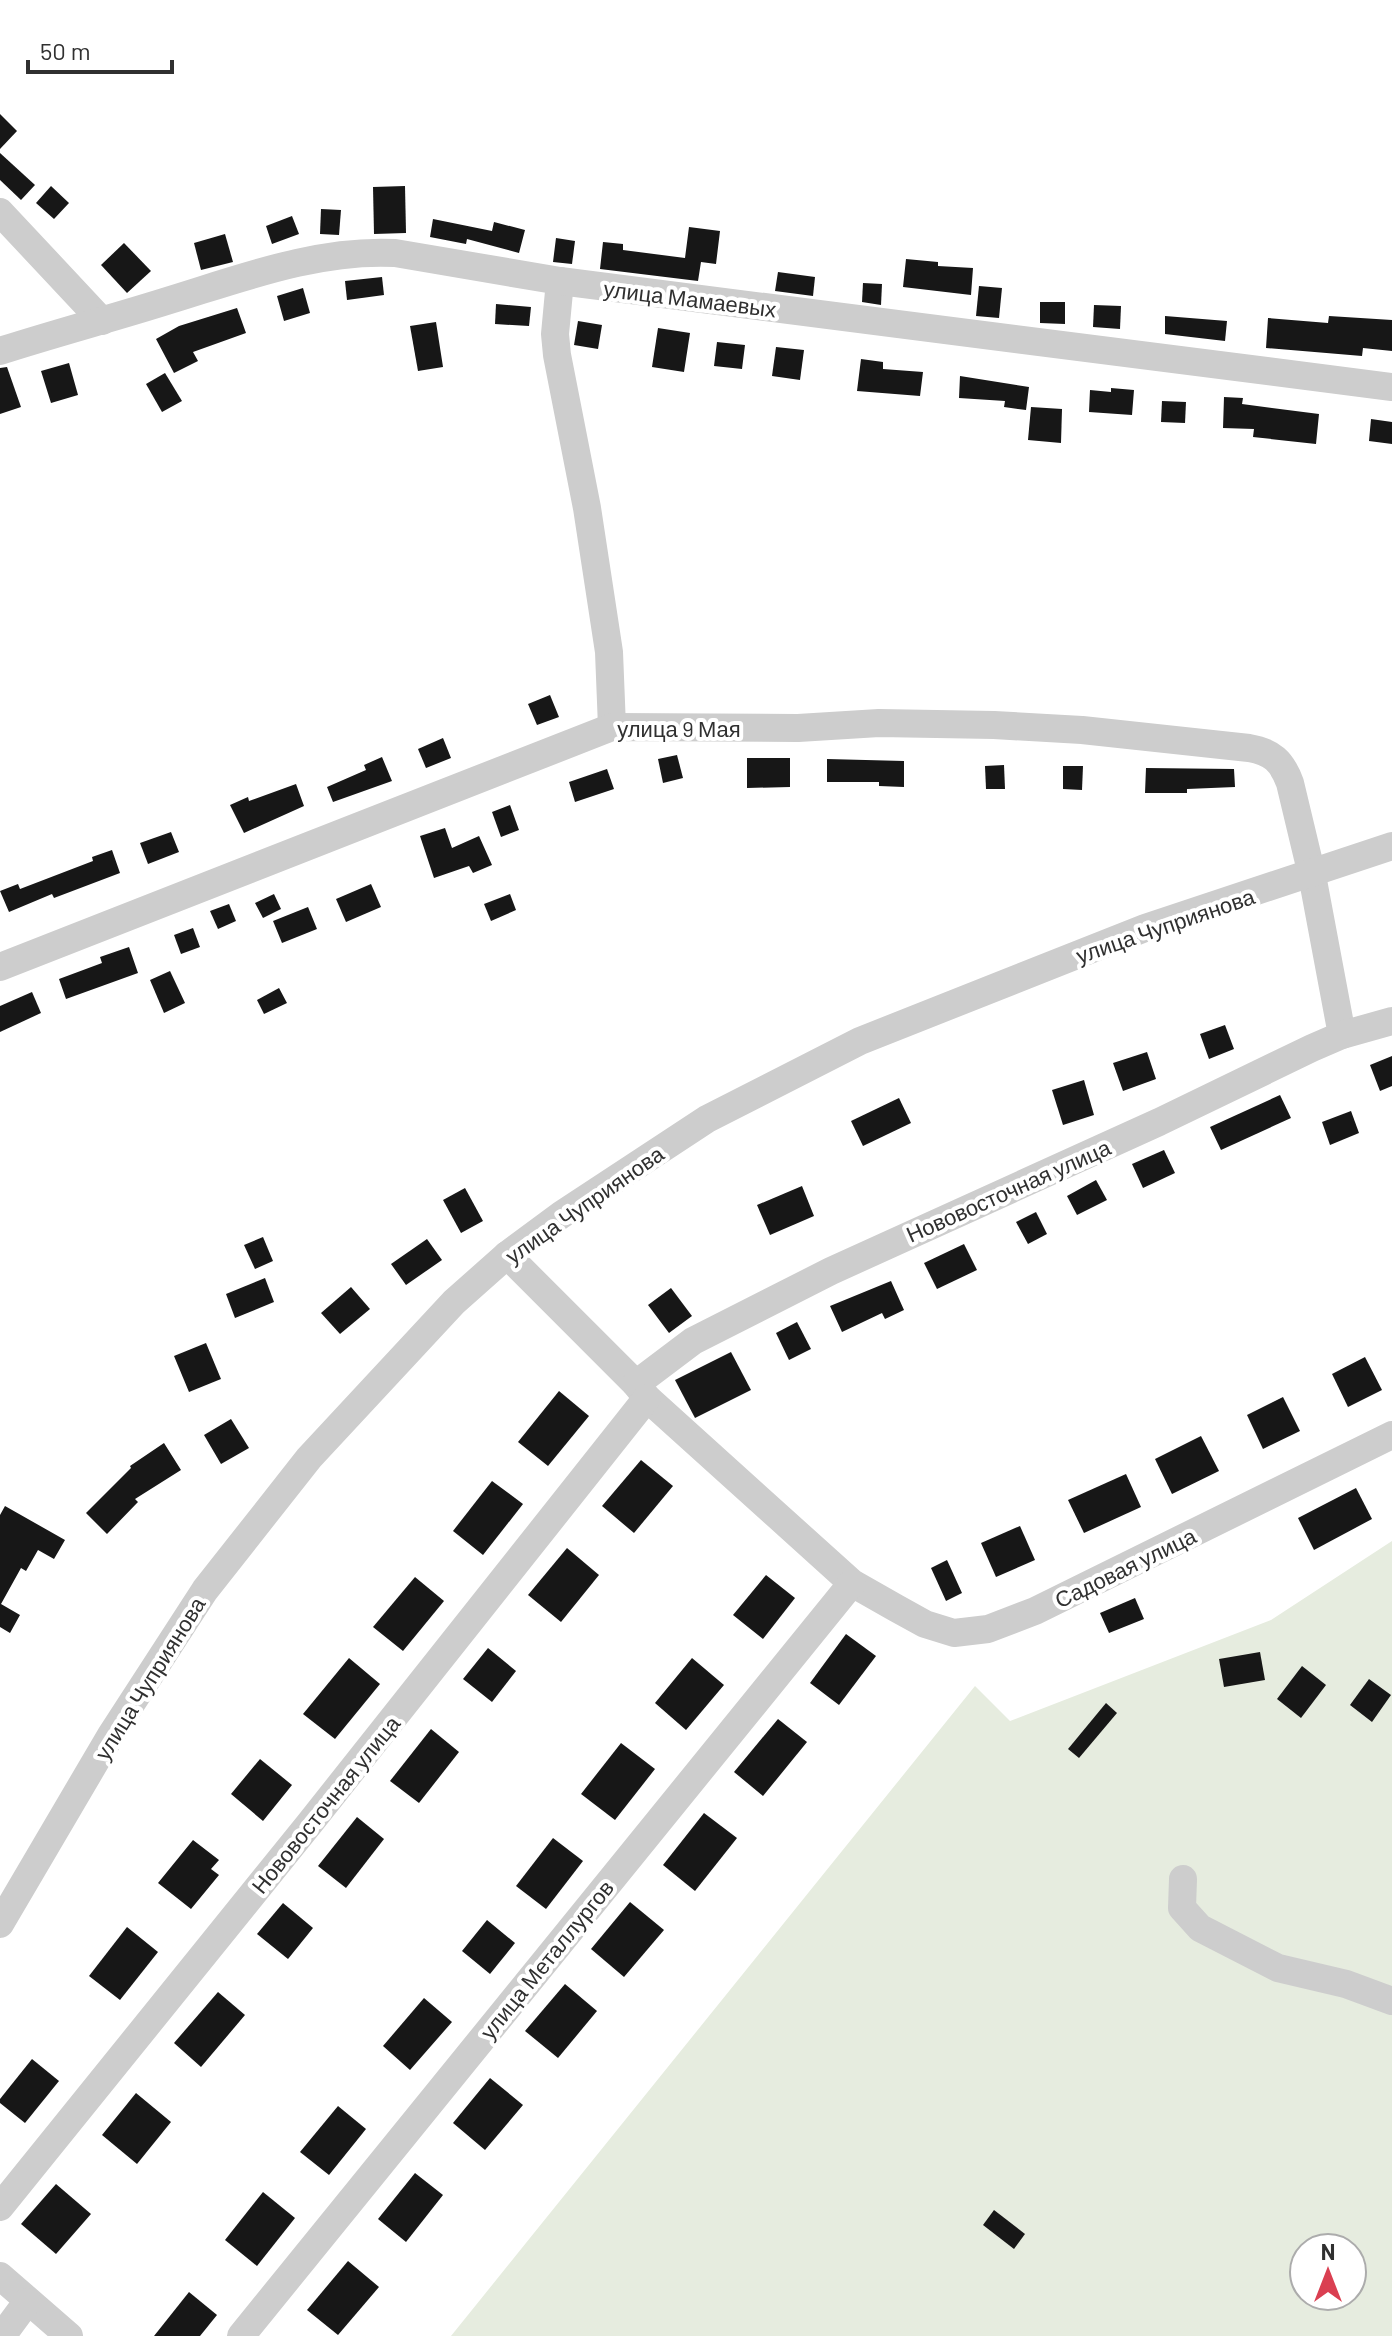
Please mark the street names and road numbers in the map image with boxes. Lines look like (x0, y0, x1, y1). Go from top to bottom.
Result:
street label: улица Мамаевых (602, 275, 778, 322)
street label: улица 9 Мая (617, 715, 741, 742)
street label: улица Чуприянова (1072, 882, 1259, 969)
street label: Нововосточная улица (902, 1133, 1115, 1248)
street label: улица Чуприянова (500, 1139, 669, 1269)
street label: Садовая улица (1050, 1521, 1201, 1613)
street label: улица Чуприянова (88, 1591, 211, 1765)
street label: Нововосточная улица (245, 1709, 406, 1899)
street label: улица Металлургов (474, 1874, 619, 2044)

